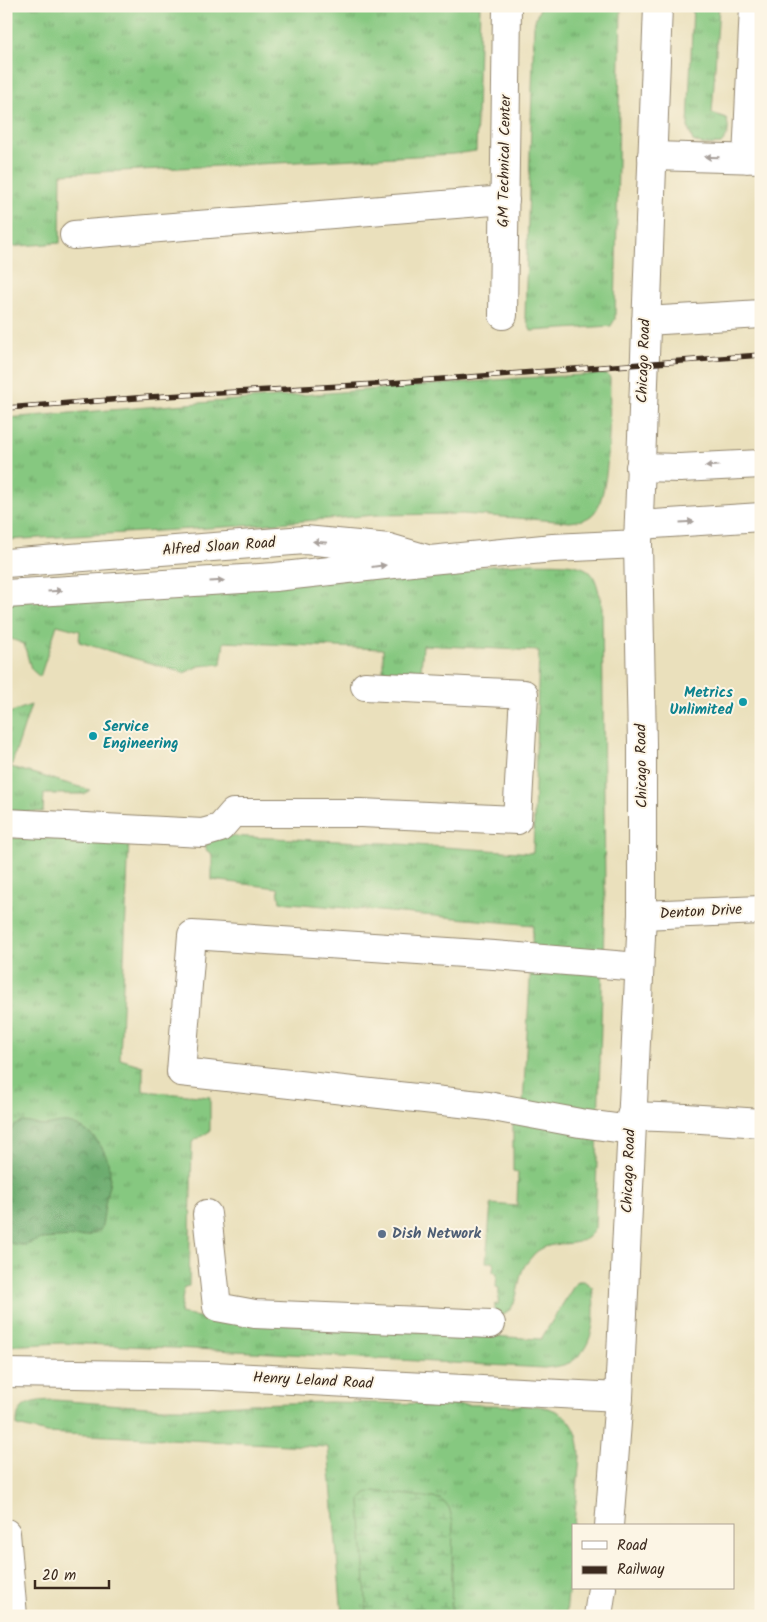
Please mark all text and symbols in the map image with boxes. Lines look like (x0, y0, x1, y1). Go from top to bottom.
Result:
street label: GM Technical Center (492, 93, 518, 228)
one-way arrow (704, 153, 720, 161)
street label: Chicago Road (631, 318, 657, 404)
one-way arrow (704, 463, 720, 471)
one-way arrow (680, 517, 696, 525)
street label: Alfred Sloan Road (162, 531, 277, 563)
one-way arrow (312, 537, 328, 545)
one-way arrow (371, 562, 387, 570)
one-way arrow (209, 576, 225, 584)
one-way arrow (47, 586, 63, 594)
place label: Metrics Unlimited (670, 681, 734, 722)
marker: Metrics Unlimited (737, 696, 749, 708)
place label: Service Engineering (103, 715, 179, 756)
street label: Chicago Road (629, 723, 655, 808)
marker: Service Engineering (87, 730, 99, 742)
street label: Denton Drive (659, 898, 743, 926)
street label: Chicago Road (616, 1128, 642, 1214)
place label: Dish Network (392, 1222, 482, 1246)
marker: Dish Network (376, 1228, 388, 1240)
street label: Henry Leland Road (252, 1366, 374, 1396)
legend (572, 1524, 734, 1590)
text: Road (617, 1534, 648, 1558)
scale bar (35, 1557, 109, 1589)
text: Railway (617, 1558, 665, 1582)
text: 20 m (42, 1564, 76, 1588)

